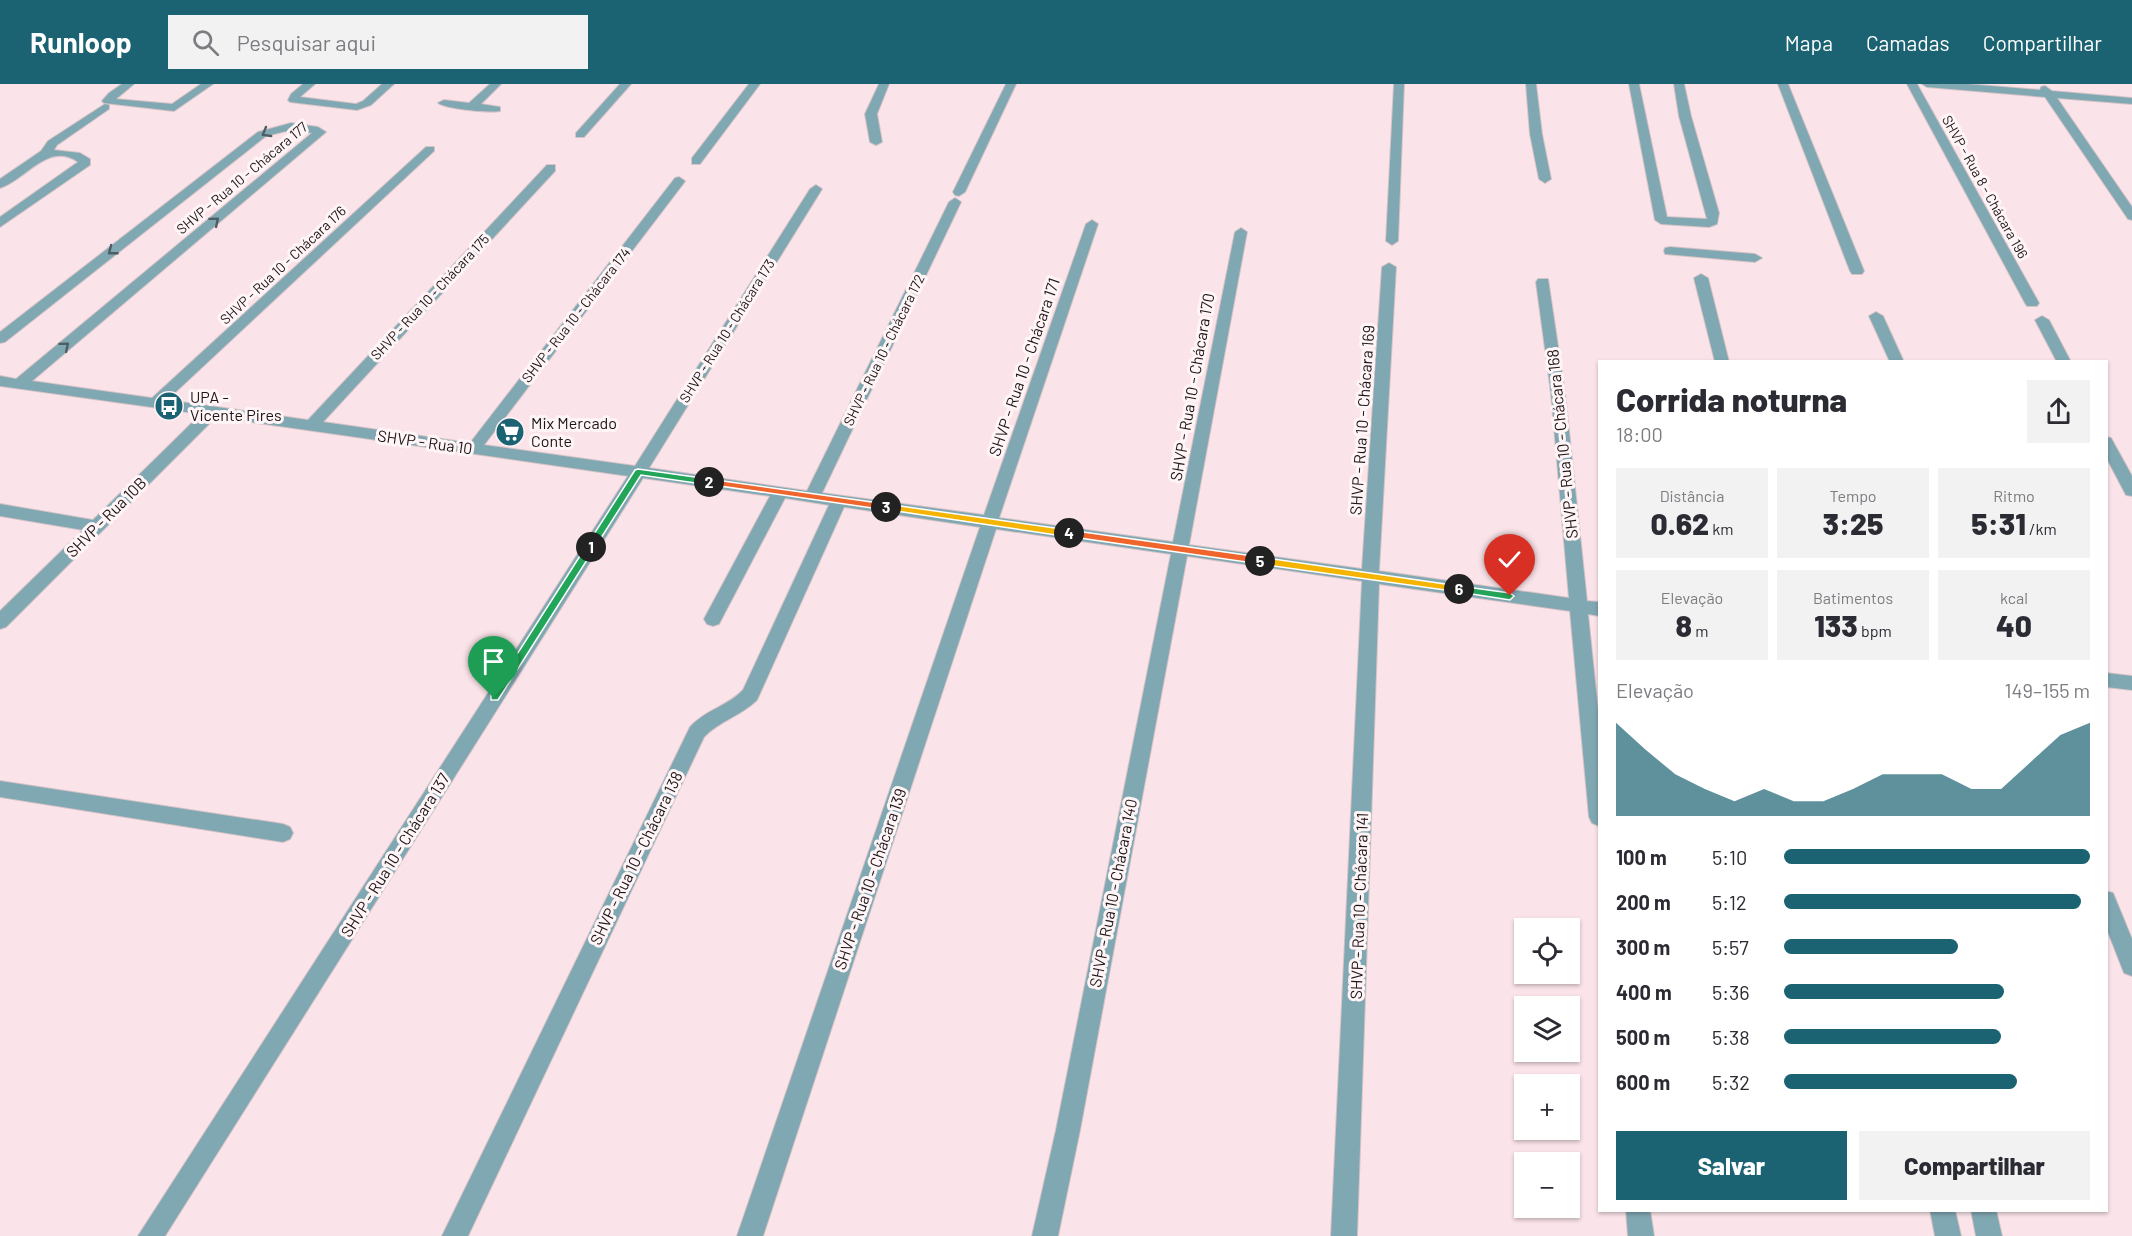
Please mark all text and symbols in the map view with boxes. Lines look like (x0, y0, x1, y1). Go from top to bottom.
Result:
search box (168, 15, 588, 69)
text: Runloop (30, 25, 132, 59)
icon: search (189, 26, 222, 59)
text: Pesquisar aqui (237, 29, 376, 55)
text: Mapa (1785, 30, 1833, 55)
text: Camadas (1866, 30, 1950, 55)
text: Compartilhar (1983, 30, 2102, 55)
street label: SHVP - Rua 8 - Chácara 196 (1939, 112, 2032, 261)
street label: SHVP - Rua 10 - Chácara 177 (173, 118, 311, 237)
one-way arrow (262, 125, 272, 137)
street label: SHVP - Rua 10 - Chácara 176 (216, 202, 349, 327)
one-way arrow (208, 218, 219, 229)
street label: SHVP - Rua 10 - Chácara 175 (367, 230, 492, 363)
one-way arrow (108, 244, 119, 255)
street label: SHVP - Rua 10 - Chácara 174 (518, 244, 634, 386)
street label: SHVP - Rua 10 - Chácara 173 (675, 256, 778, 406)
street label: SHVP - Rua 10 - Chácara 172 (839, 271, 928, 428)
street label: SHVP - Rua 10 - Chácara 171 (984, 275, 1063, 458)
street label: SHVP - Rua 10 - Chácara 170 (1166, 291, 1217, 482)
street label: SHVP - Rua 10 - Chácara 169 (1345, 324, 1378, 516)
one-way arrow (58, 342, 69, 353)
street label: SHVP - Rua 10 - Chácara 168 (1542, 348, 1581, 540)
text: Corrida noturna (1616, 379, 1847, 419)
button: share (2027, 380, 2090, 443)
place label: UPA - Vicente Pires (190, 387, 282, 424)
bus stop icon: UPA - Vicente Pires (153, 390, 185, 422)
place label: Mix Mercado Conte (531, 413, 617, 450)
supermarket icon: Mix Mercado Conte (494, 416, 526, 448)
text: 18:00 (1616, 422, 1663, 446)
street label: SHVP - Rua 10 (376, 425, 474, 458)
pin: 2 (694, 467, 724, 497)
text: 2 (705, 472, 713, 491)
street label: SHVP - Rua 10B (62, 473, 150, 561)
text: Distância (1660, 486, 1724, 505)
text: Tempo (1829, 486, 1877, 505)
text: Ritmo (1993, 486, 2035, 505)
pin: 3 (871, 492, 901, 522)
text: 3 (882, 497, 890, 516)
text: 0.62 (1651, 505, 1709, 541)
text: 3:25 (1822, 505, 1884, 541)
text: 5:31 (1971, 505, 2026, 541)
pin: 4 (1054, 518, 1084, 548)
text: km (1709, 519, 1733, 538)
text: /km (2026, 519, 2057, 538)
text: 4 (1064, 523, 1074, 542)
pin: 1 (576, 532, 606, 562)
pin (1484, 534, 1535, 596)
text: 1 (588, 537, 594, 556)
icon: check (1493, 543, 1526, 576)
pin: 5 (1245, 546, 1275, 576)
text: 5 (1256, 551, 1264, 570)
pin: 6 (1444, 574, 1474, 604)
text: 6 (1455, 579, 1463, 598)
text: Elevação (1661, 588, 1723, 607)
text: Batimentos (1813, 588, 1893, 607)
text: kcal (2000, 588, 2028, 607)
text: 8 (1676, 607, 1692, 643)
text: 133 (1814, 607, 1858, 643)
text: 40 (1996, 607, 2032, 643)
text: m (1692, 621, 1708, 640)
text: bpm (1858, 621, 1892, 640)
pin (468, 636, 519, 698)
icon: arrive (477, 645, 510, 678)
text: Elevação (1616, 678, 1694, 702)
text: 149–155 m (2004, 678, 2090, 702)
street label: SHVP - Rua 10 - Chácara 138 (585, 768, 686, 948)
street label: SHVP - Rua 10 - Chácara 137 (336, 769, 453, 940)
street label: SHVP - Rua 10 - Chácara 139 (830, 786, 910, 972)
street label: SHVP - Rua 10 - Chácara 140 (1085, 797, 1140, 989)
street label: SHVP - Rua 10 - Chácara 141 (1346, 812, 1371, 1000)
text: 100 m (1616, 845, 1667, 869)
text: 5:10 (1712, 845, 1747, 869)
text: 200 m (1616, 890, 1671, 914)
text: 5:12 (1712, 890, 1747, 914)
map controls (1514, 918, 1580, 1218)
button: locate (1514, 918, 1580, 984)
text: 300 m (1616, 935, 1670, 959)
text: 5:57 (1712, 935, 1749, 959)
text: 400 m (1616, 980, 1672, 1004)
text: 5:36 (1712, 980, 1750, 1004)
button: layers (1514, 996, 1580, 1062)
text: 500 m (1616, 1025, 1670, 1049)
text: 5:38 (1712, 1025, 1750, 1049)
text: 600 m (1616, 1070, 1670, 1094)
text: 5:32 (1712, 1070, 1750, 1094)
button: + (1514, 1074, 1580, 1140)
button: Salvar (1616, 1131, 1847, 1200)
button: Compartilhar (1859, 1131, 2090, 1200)
button: − (1514, 1152, 1580, 1218)

